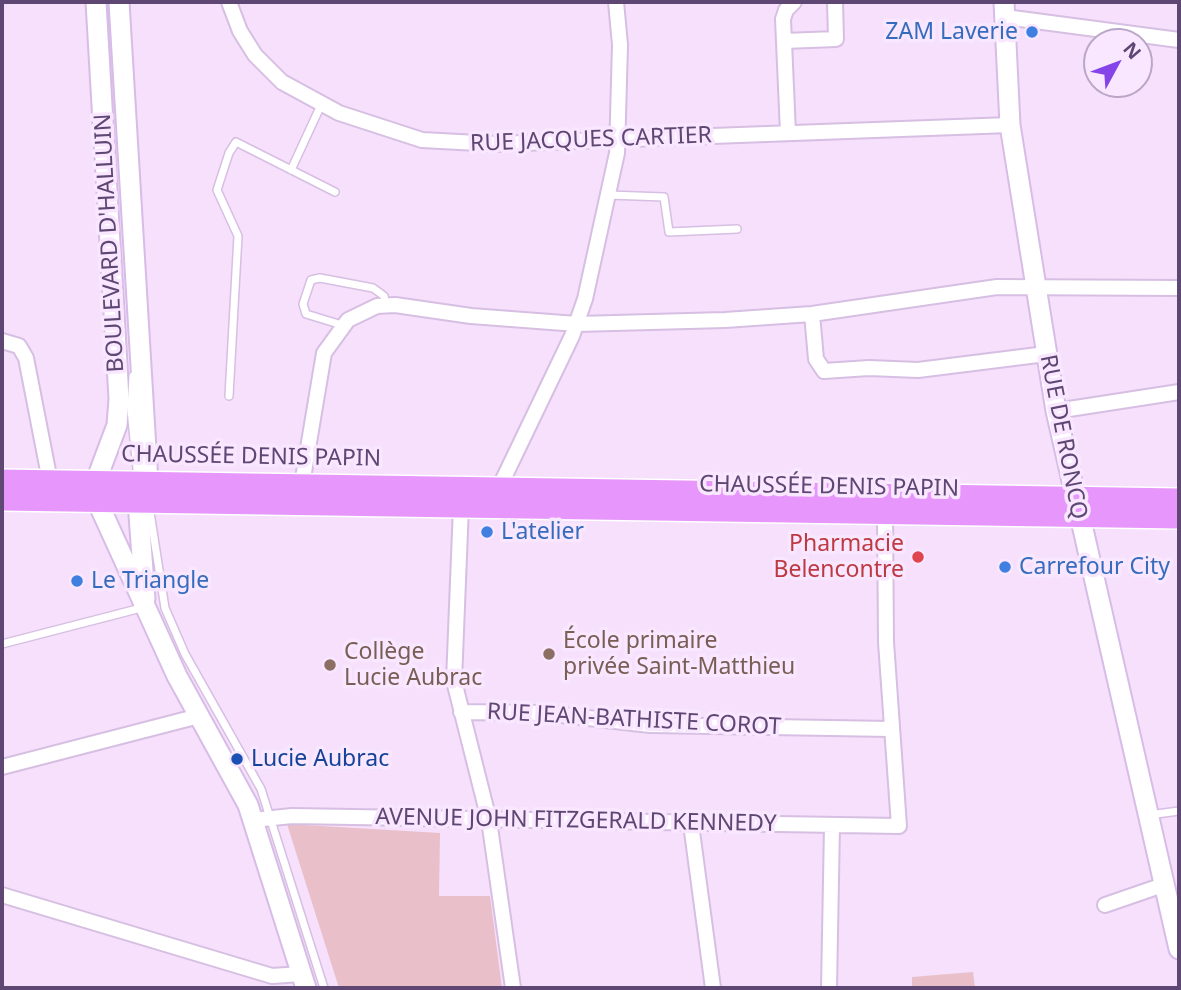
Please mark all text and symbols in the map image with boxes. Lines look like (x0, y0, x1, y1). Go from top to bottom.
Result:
place label: ZAM Laverie (885, 18, 1018, 46)
marker: ZAM Laverie (1024, 24, 1040, 40)
north arrow (1083, 28, 1153, 98)
text: N (1117, 36, 1147, 65)
street label: BOULEVARD D'HALLUIN (89, 113, 131, 373)
street label: RUE JACQUES CARTIER (470, 122, 712, 158)
street label: RUE DE RONCQ (1033, 352, 1093, 522)
street label: CHAUSSÉE DENIS PAPIN (121, 441, 381, 473)
street label: CHAUSSÉE DENIS PAPIN (699, 471, 959, 503)
place label: L'atelier (501, 518, 584, 546)
marker: L'atelier (479, 524, 495, 540)
place label: Pharmacie Belencontre (773, 530, 904, 584)
marker: Pharmacie Belencontre (910, 549, 926, 565)
place label: Carrefour City (1019, 553, 1170, 581)
marker: Carrefour City (997, 559, 1013, 575)
place label: Le Triangle (91, 567, 209, 595)
marker: Le Triangle (69, 573, 85, 589)
place label: École primaire privée Saint-Matthieu (563, 627, 795, 681)
place label: Collège Lucie Aubrac (344, 638, 482, 692)
marker: École primaire privée Saint-Matthieu (541, 646, 557, 662)
marker: Collège Lucie Aubrac (322, 657, 338, 673)
street label: RUE JEAN-BATHISTE COROT (486, 699, 782, 741)
place label: Lucie Aubrac (251, 745, 389, 773)
marker: Lucie Aubrac (229, 751, 245, 767)
street label: AVENUE JOHN FITZGERALD KENNEDY (375, 804, 777, 838)

